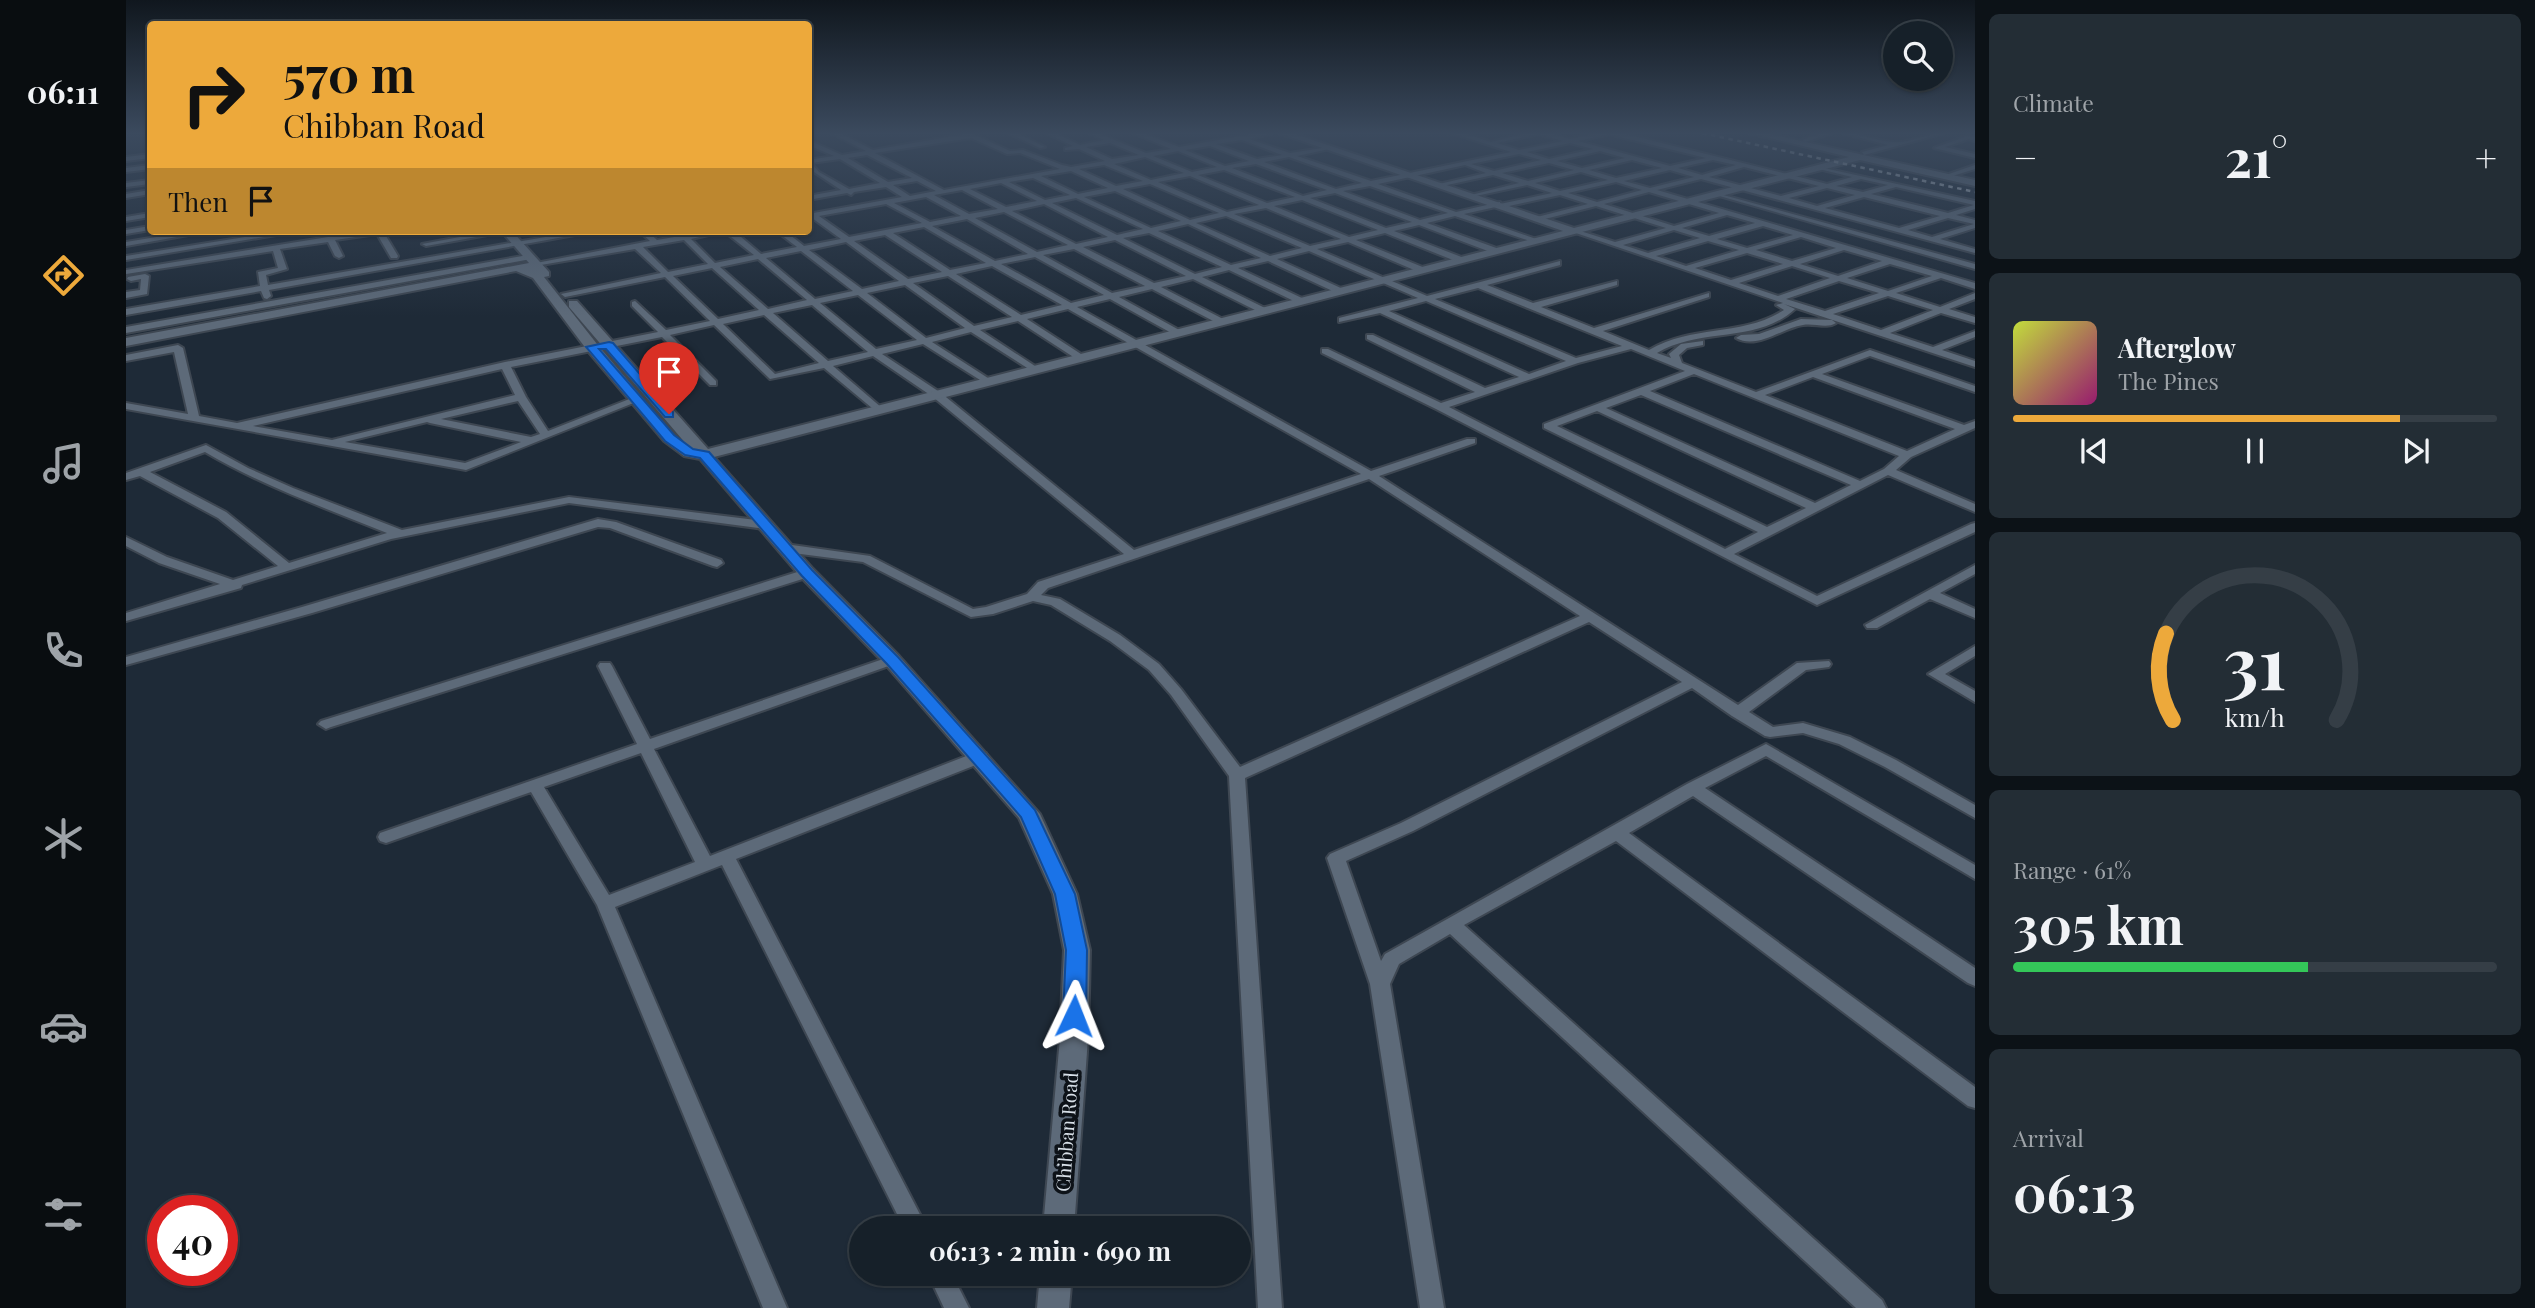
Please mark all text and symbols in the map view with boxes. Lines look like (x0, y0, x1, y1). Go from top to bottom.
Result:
map controls (1883, 21, 1953, 91)
button: search (1883, 21, 1953, 91)
text: 570 m (283, 40, 415, 105)
icon: right (168, 49, 259, 140)
text: 06:11 (27, 69, 99, 112)
text: Climate (2013, 87, 2094, 118)
text: Chibban Road (283, 103, 485, 146)
text: 21° (2225, 122, 2288, 191)
text: − (2013, 131, 2038, 182)
text: + (2475, 131, 2497, 182)
icon: arrive (242, 182, 280, 220)
text: Then (168, 184, 228, 219)
icon: directions (39, 251, 88, 300)
text: Afterglow (2118, 330, 2236, 365)
pin (639, 342, 699, 414)
icon: arrive (650, 353, 688, 391)
text: The Pines (2118, 365, 2219, 396)
icon: previous (2075, 432, 2113, 470)
icon: pause (2236, 432, 2274, 470)
icon: next (2397, 432, 2435, 470)
icon: music (39, 439, 88, 488)
text: 31 (2223, 611, 2287, 708)
icon: phone (39, 626, 88, 675)
text: km/h (2225, 700, 2285, 733)
icon: climate (39, 814, 88, 863)
text: Range · 61% (2013, 854, 2131, 885)
text: 305 km (2013, 889, 2184, 958)
position arrow (1037, 979, 1111, 1053)
icon: car (39, 1002, 88, 1051)
street label: Chibban Road (1049, 1071, 1083, 1193)
text: Arrival (2013, 1122, 2084, 1153)
text: 06:13 (2013, 1157, 2136, 1226)
icon: filters (39, 1190, 88, 1239)
speed limit sign: 40 (147, 1195, 238, 1286)
text: 06:13 · 2 min · 690 m (929, 1233, 1171, 1268)

